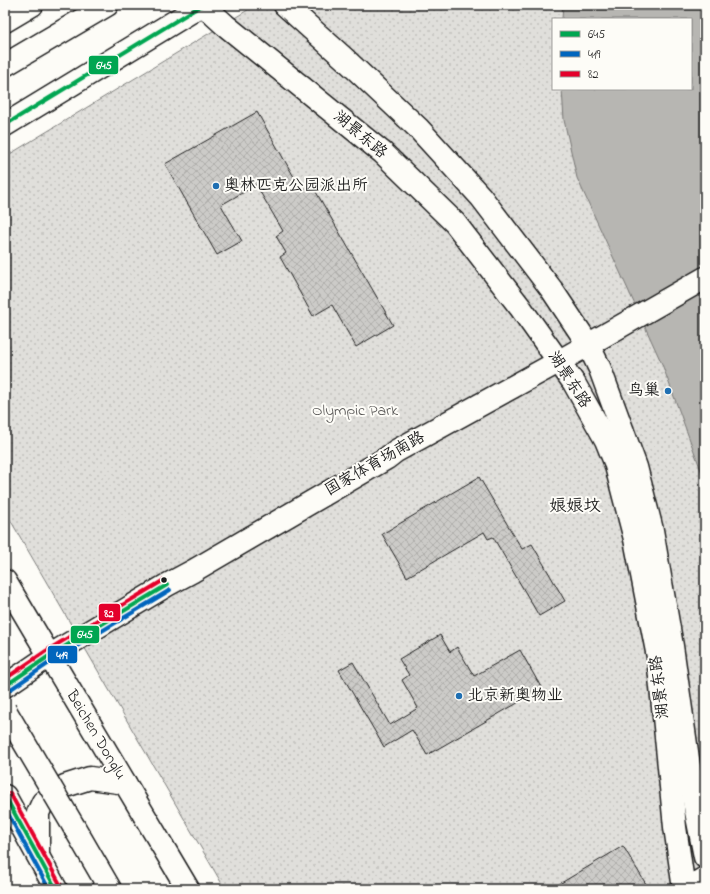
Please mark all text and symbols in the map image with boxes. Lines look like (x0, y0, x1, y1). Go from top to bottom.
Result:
legend (552, 18, 692, 90)
text: 645 (588, 26, 605, 44)
text: 419 (588, 46, 601, 64)
line badge: 645 (88, 55, 119, 75)
text: 645 (95, 58, 113, 74)
text: 82 (588, 66, 599, 84)
street label: 湖景东路 (328, 105, 392, 165)
place label: 奥林匹克公园派出所 (224, 174, 368, 198)
marker: 奥林匹克公园派出所 (211, 181, 221, 191)
street label: 湖景东路 (542, 347, 596, 413)
place label: 鸟巢 (628, 379, 660, 403)
marker: 鸟巢 (663, 386, 673, 396)
park label: Olympic Park (312, 399, 399, 423)
street label: 国家体育场南路 (320, 426, 430, 502)
district label: 娘娘坟 (550, 494, 601, 519)
unlabelled marker (159, 575, 169, 585)
line badge: 82 (98, 603, 121, 622)
text: 82 (103, 606, 114, 622)
line badge: 645 (70, 625, 100, 644)
text: 645 (76, 627, 94, 643)
line badge: 419 (47, 645, 78, 664)
text: 419 (55, 648, 68, 664)
street label: 湖景东路 (644, 654, 676, 720)
place label: 北京新奥物业 (467, 684, 563, 708)
street label: Beichen Donglu (59, 685, 132, 784)
marker: 北京新奥物业 (454, 691, 464, 701)

